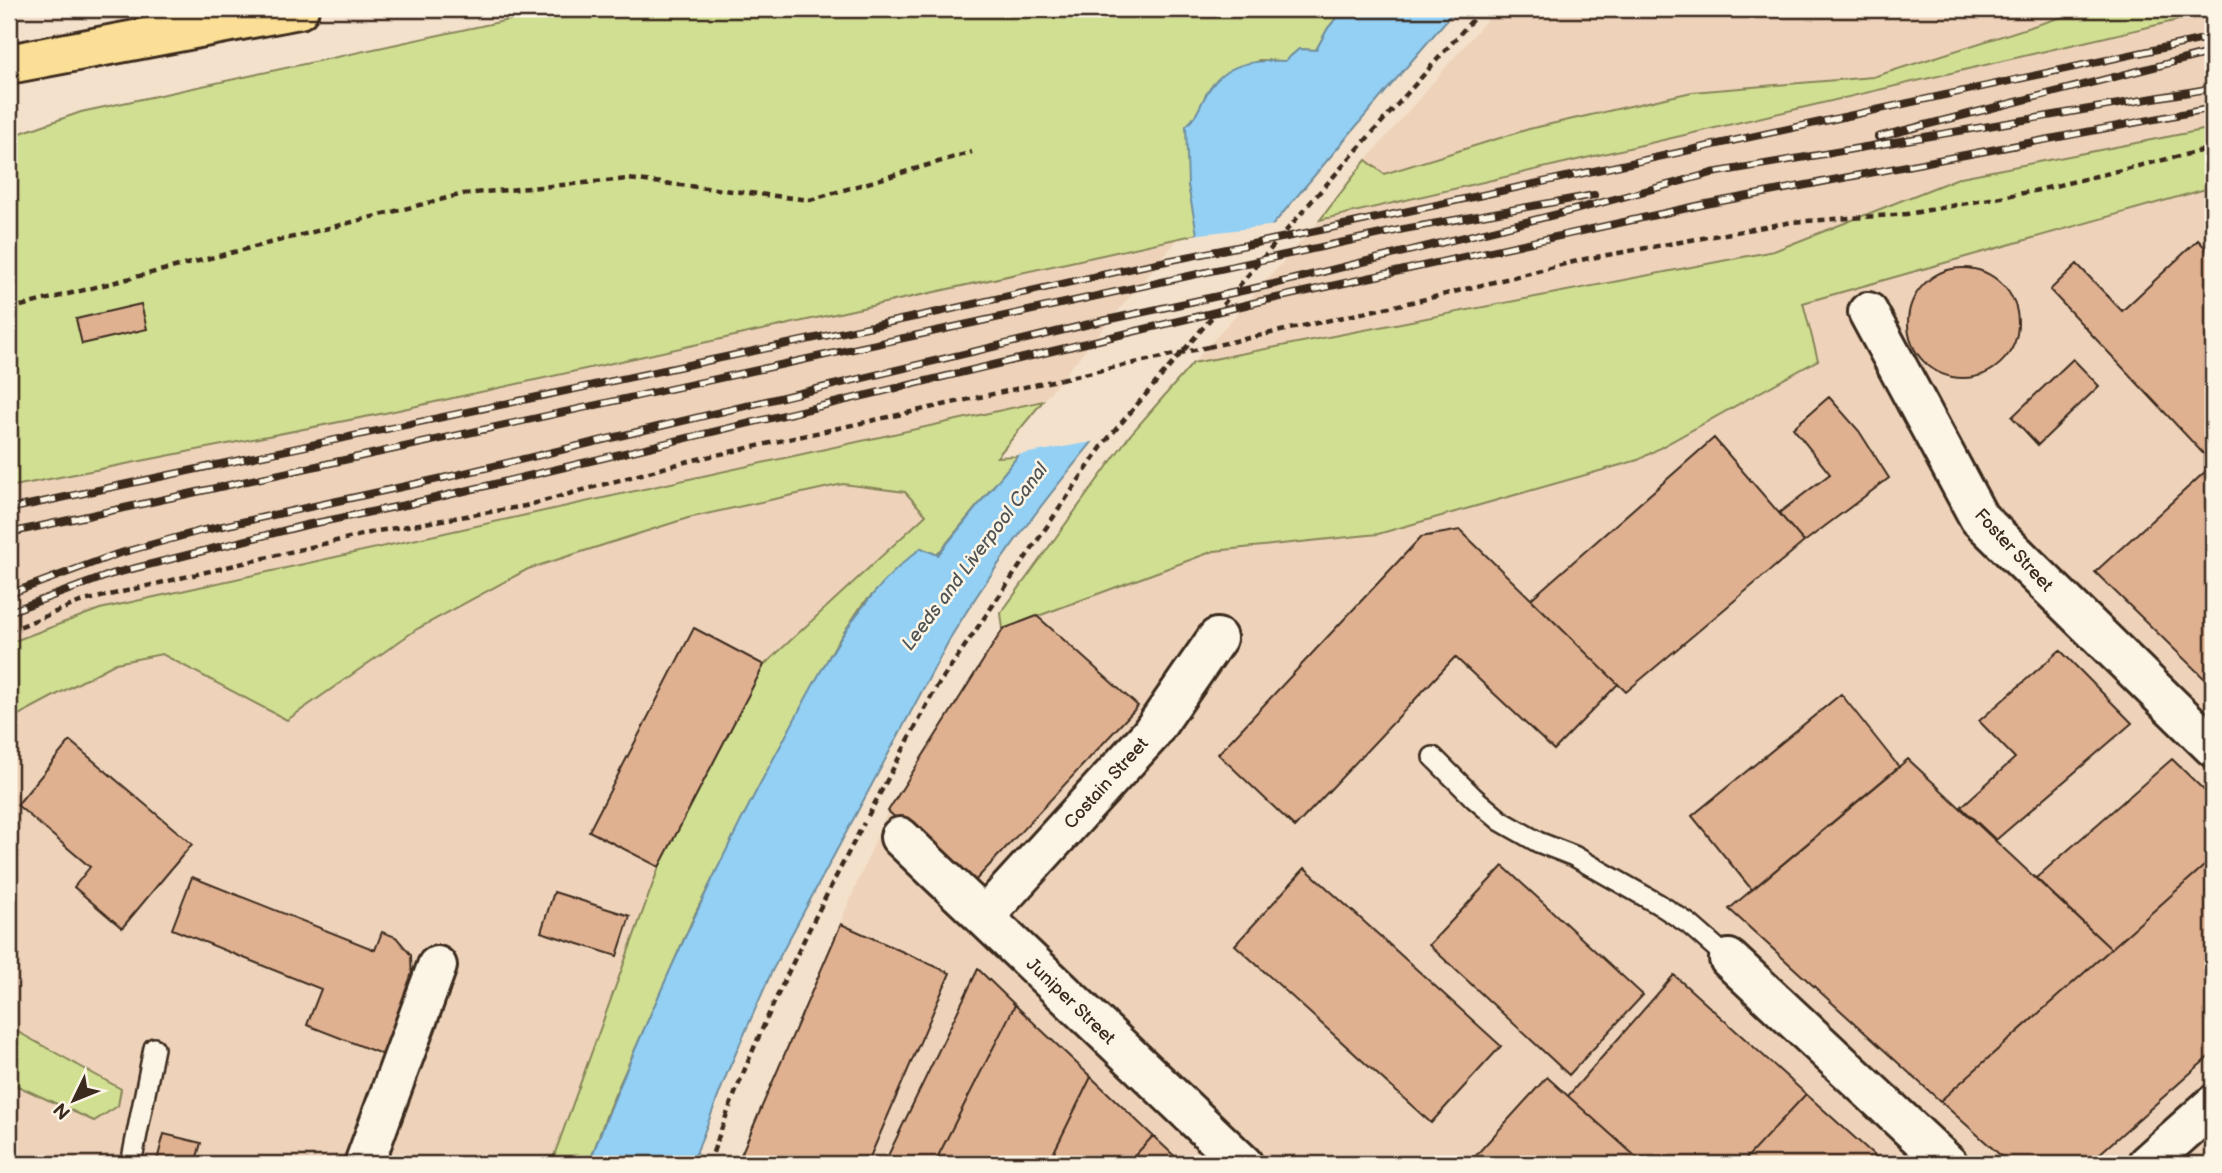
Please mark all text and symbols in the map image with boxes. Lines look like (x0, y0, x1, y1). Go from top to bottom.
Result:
water label: Leeds and Liverpool Canal (897, 458, 1054, 655)
street label: Foster Street (1970, 505, 2058, 596)
street label: Costain Street (1060, 733, 1153, 833)
street label: Juniper Street (1022, 954, 1120, 1049)
north arrow (38, 1064, 108, 1134)
text: N (49, 1098, 76, 1124)

